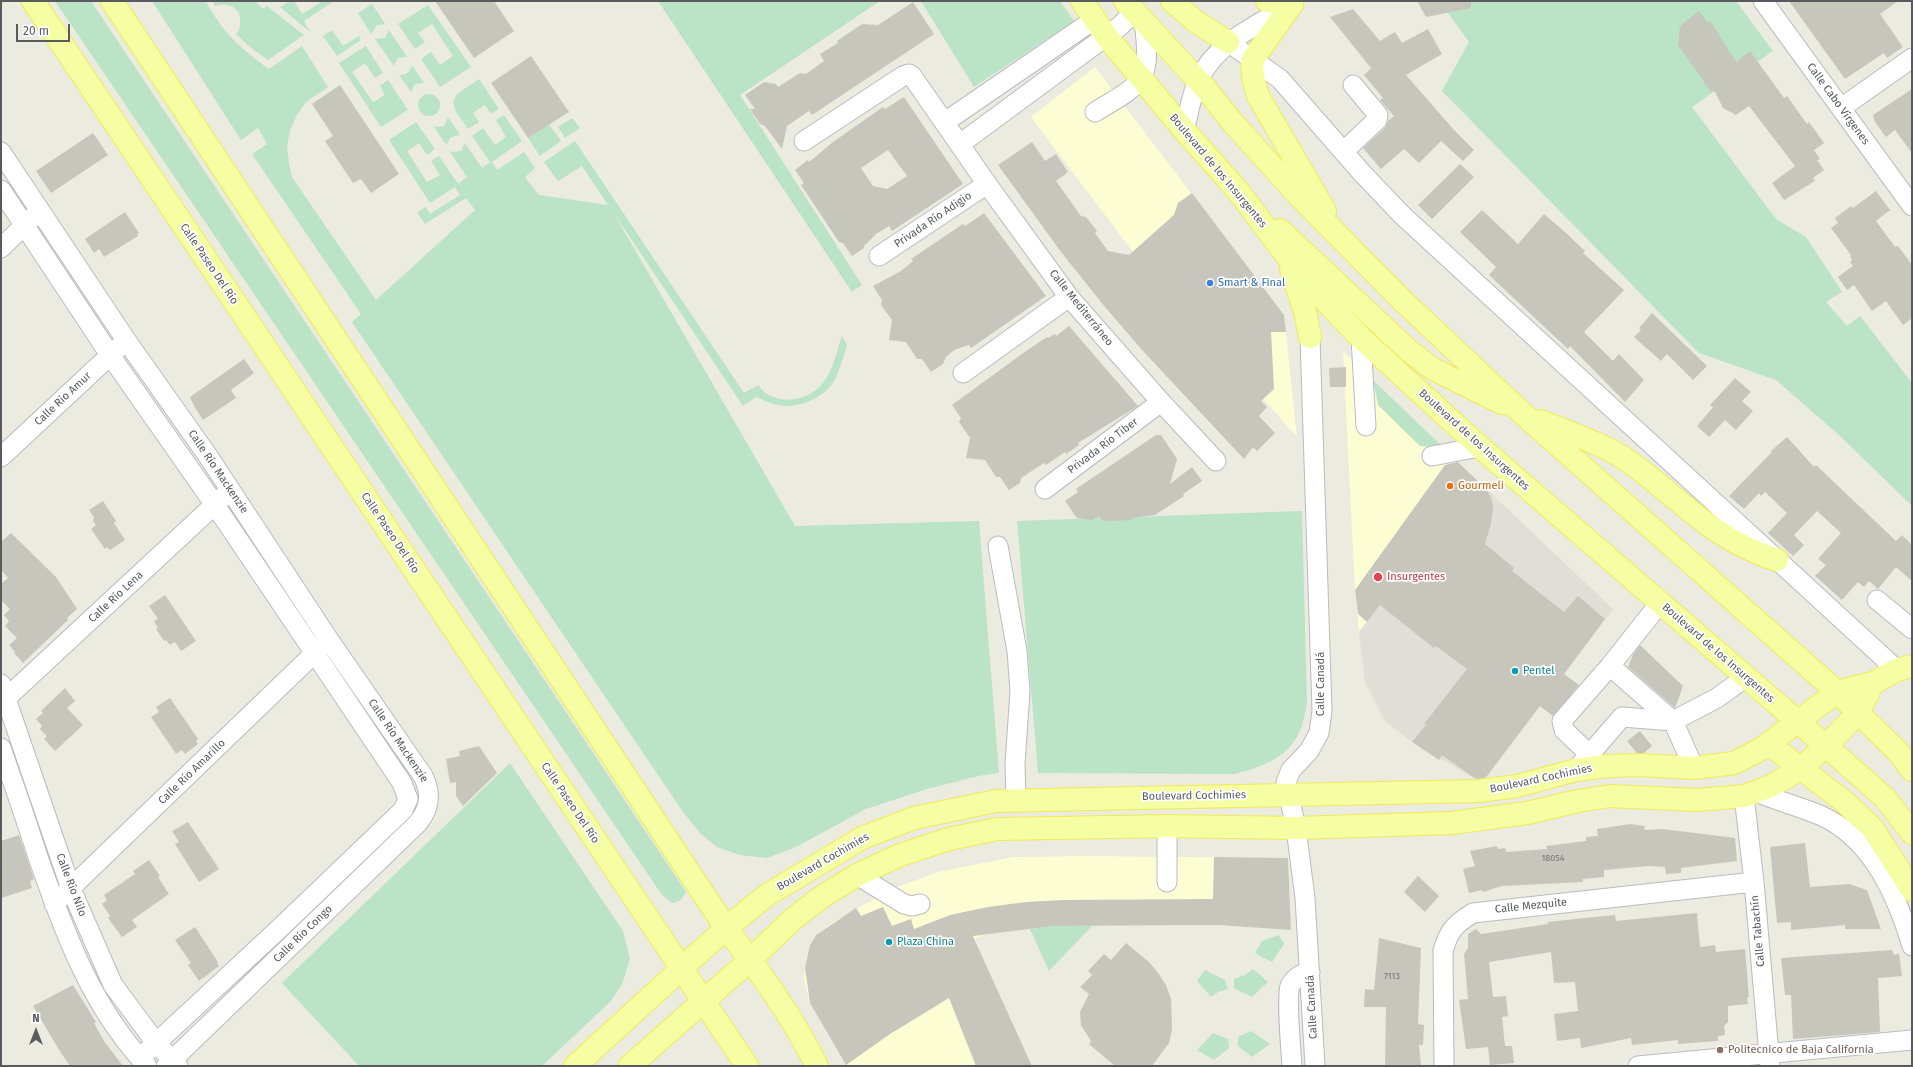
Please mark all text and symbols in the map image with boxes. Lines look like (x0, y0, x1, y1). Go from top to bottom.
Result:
scale bar (18, 16, 72, 42)
text: 20 m (23, 24, 49, 38)
street label: Calle Cabo Vírgenes (1804, 61, 1872, 147)
street label: Boulevard de los Insurgentes (1166, 111, 1270, 231)
street label: Privada Río Adigio (892, 189, 974, 251)
street label: Calle Paseo Del Río (177, 221, 241, 307)
street label: Calle Mediterráneo (1046, 267, 1116, 349)
place label: Smart & Final (1218, 276, 1285, 290)
marker: Smart & Final (1205, 278, 1215, 288)
street label: Calle Río Amur (32, 369, 94, 429)
street label: Boulevard de los Insurgentes (1416, 387, 1532, 493)
street label: Privada Río Tiber (1065, 415, 1141, 477)
street label: Calle Río Mackenzie (185, 428, 251, 516)
place label: Gourmeli (1458, 479, 1504, 493)
marker: Gourmeli (1445, 481, 1455, 491)
street label: Calle Paseo Del Río (358, 490, 422, 576)
street label: Calle Río Lena (86, 568, 146, 626)
place label: Insurgentes (1387, 570, 1445, 584)
marker: Insurgentes (1372, 571, 1384, 583)
street label: Boulevard de los Insurgentes (1659, 601, 1777, 705)
street label: Calle Canadá (1314, 652, 1328, 716)
place label: Pentel (1523, 664, 1555, 678)
marker: Pentel (1510, 666, 1520, 676)
street label: Calle Río Mackenzie (365, 697, 431, 785)
street label: Calle Río Amarillo (156, 737, 228, 807)
street label: Calle Paseo Del Río (538, 760, 602, 846)
street label: Boulevard Cochimies (1489, 762, 1593, 796)
street label: Boulevard Cochimies (1142, 788, 1246, 804)
street label: Boulevard Cochimies (775, 830, 871, 894)
street label: Calle Río Nilo (53, 852, 89, 918)
house number: 18054 (1541, 853, 1565, 863)
street label: Calle Tabachín (1748, 895, 1768, 967)
street label: Calle Mezquite (1494, 896, 1568, 916)
street label: Calle Río Congo (271, 902, 335, 966)
place label: Plaza China (897, 935, 954, 949)
marker: Plaza China (884, 937, 894, 947)
house number: 7113 (1384, 971, 1400, 981)
street label: Calle Canadá (1304, 975, 1320, 1039)
north arrow (16, 1011, 56, 1051)
text: N (32, 1012, 40, 1025)
place label: Politecnico de Baja California (1728, 1043, 1874, 1057)
marker: Politecnico de Baja California (1715, 1045, 1725, 1055)

